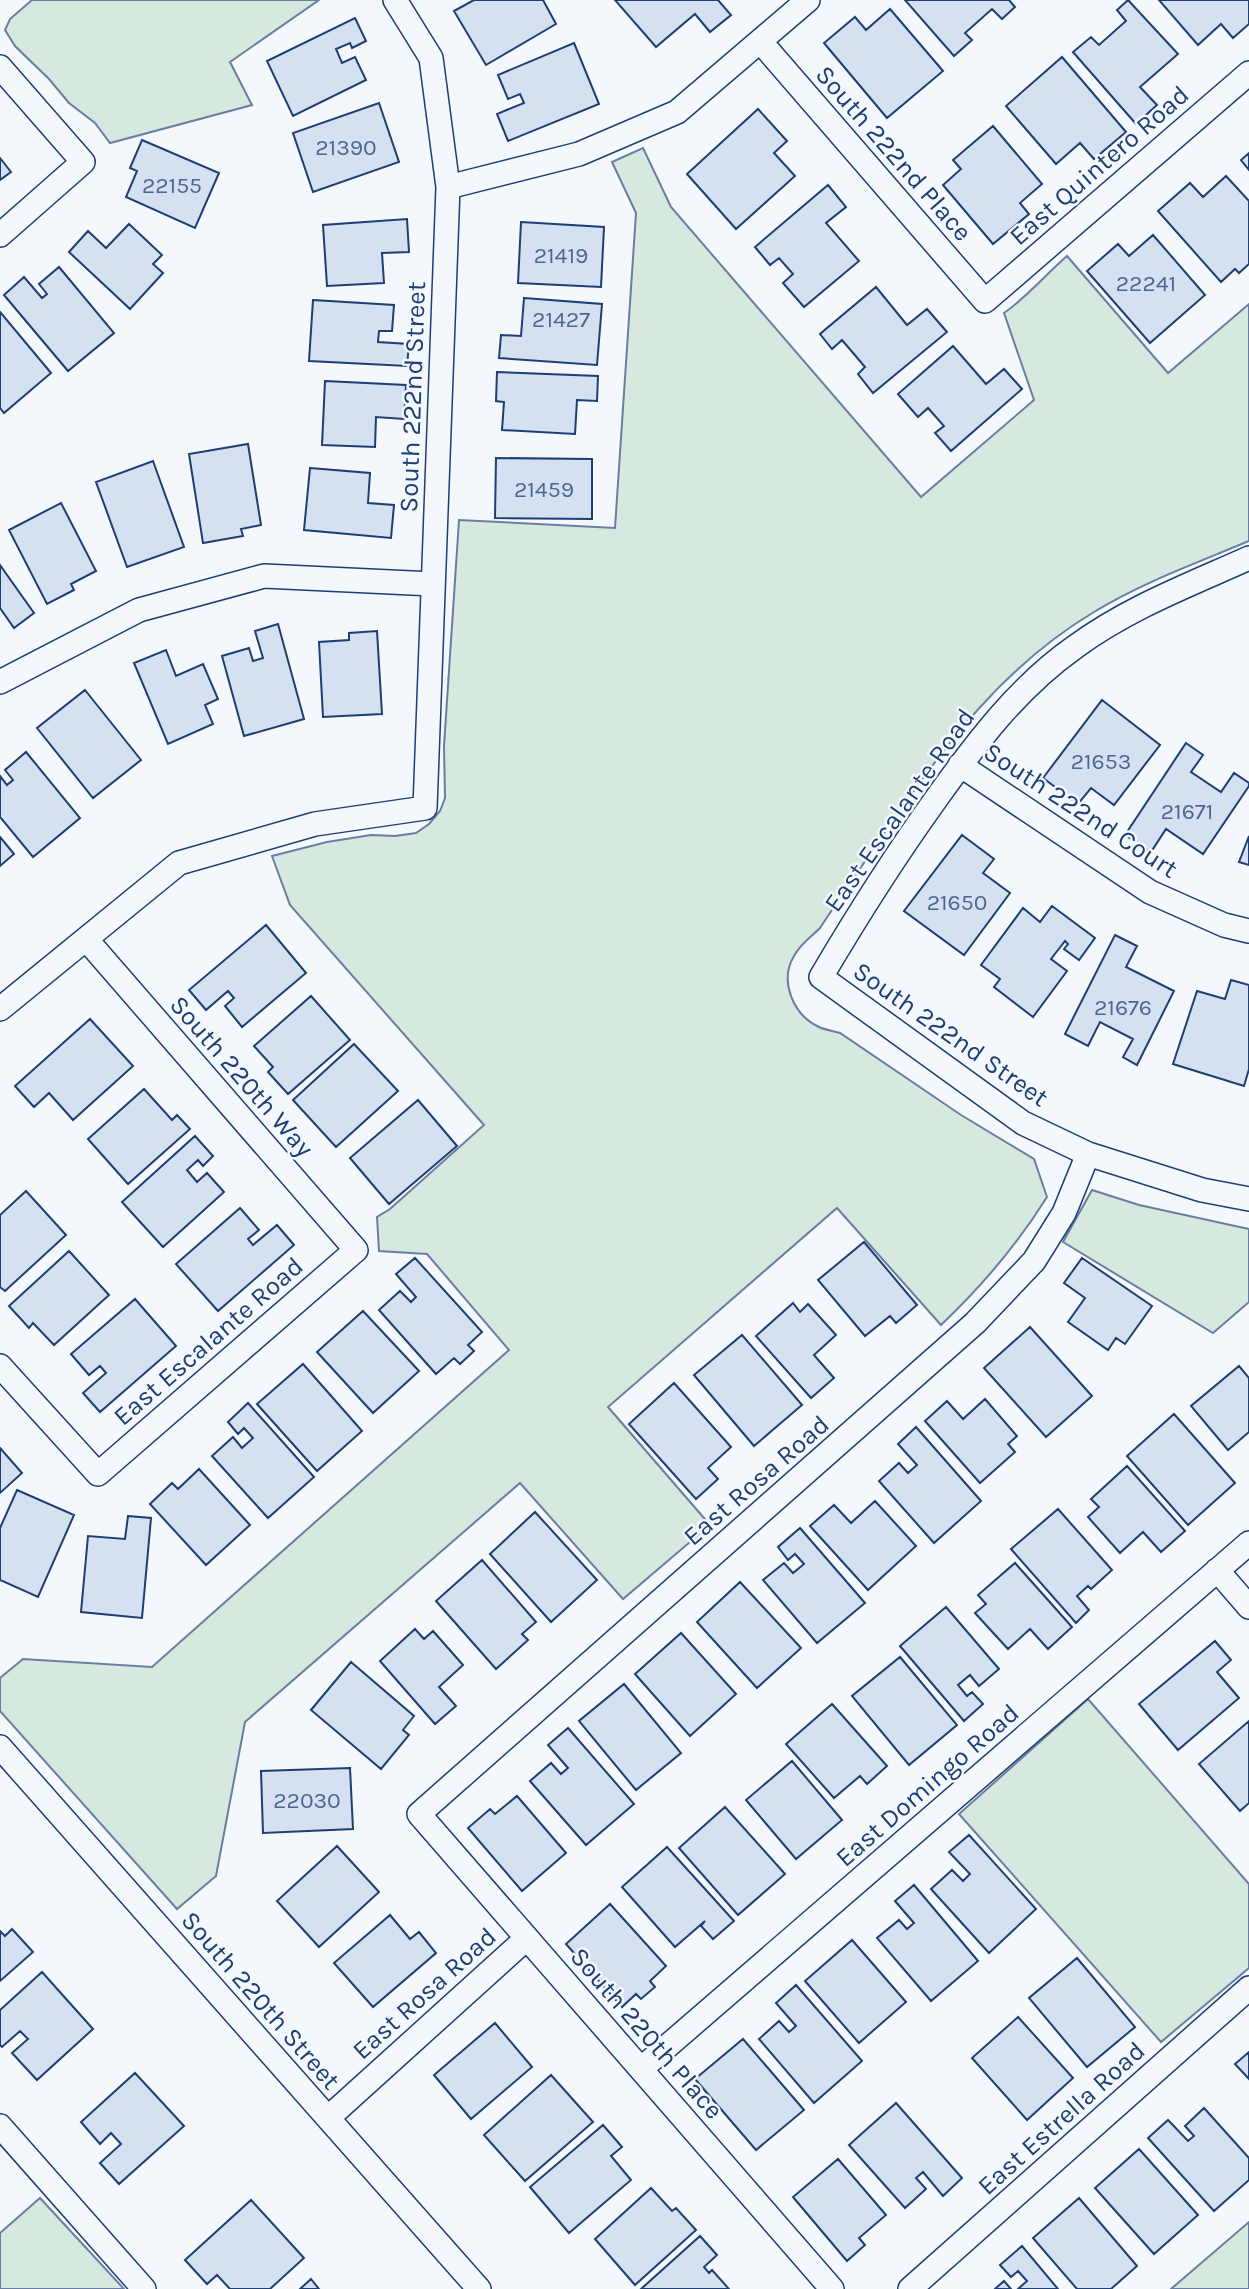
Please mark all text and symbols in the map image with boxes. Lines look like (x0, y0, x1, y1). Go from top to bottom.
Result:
street label: South 222nd Place (809, 59, 978, 247)
street label: East Quintero Road (1003, 79, 1195, 252)
house number: 21390 (315, 134, 377, 161)
house number: 22155 (142, 172, 202, 199)
house number: 21419 (534, 242, 588, 269)
house number: 22241 (1116, 270, 1176, 297)
street label: South 222nd Street (393, 281, 432, 513)
house number: 21427 (532, 306, 590, 333)
house number: 21459 (514, 476, 574, 503)
street label: East Escalante Road (818, 703, 981, 918)
street label: South 222nd Court (978, 736, 1184, 885)
house number: 21653 (1071, 748, 1131, 775)
house number: 21671 (1161, 798, 1213, 825)
house number: 21650 (927, 889, 987, 916)
street label: South 222nd Street (847, 955, 1054, 1114)
street label: South 220th Way (163, 989, 320, 1163)
house number: 21676 (1094, 994, 1152, 1021)
street label: East Escalante Road (107, 1251, 309, 1432)
street label: East Rosa Road (677, 1409, 835, 1552)
street label: East Domingo Road (829, 1697, 1025, 1873)
house number: 22030 (273, 1787, 341, 1814)
street label: South 220th Street (175, 1905, 347, 2096)
street label: East Rosa Road (346, 1921, 503, 2066)
street label: South 220th Place (564, 1941, 730, 2125)
street label: East Estrella Road (971, 2035, 1151, 2202)

